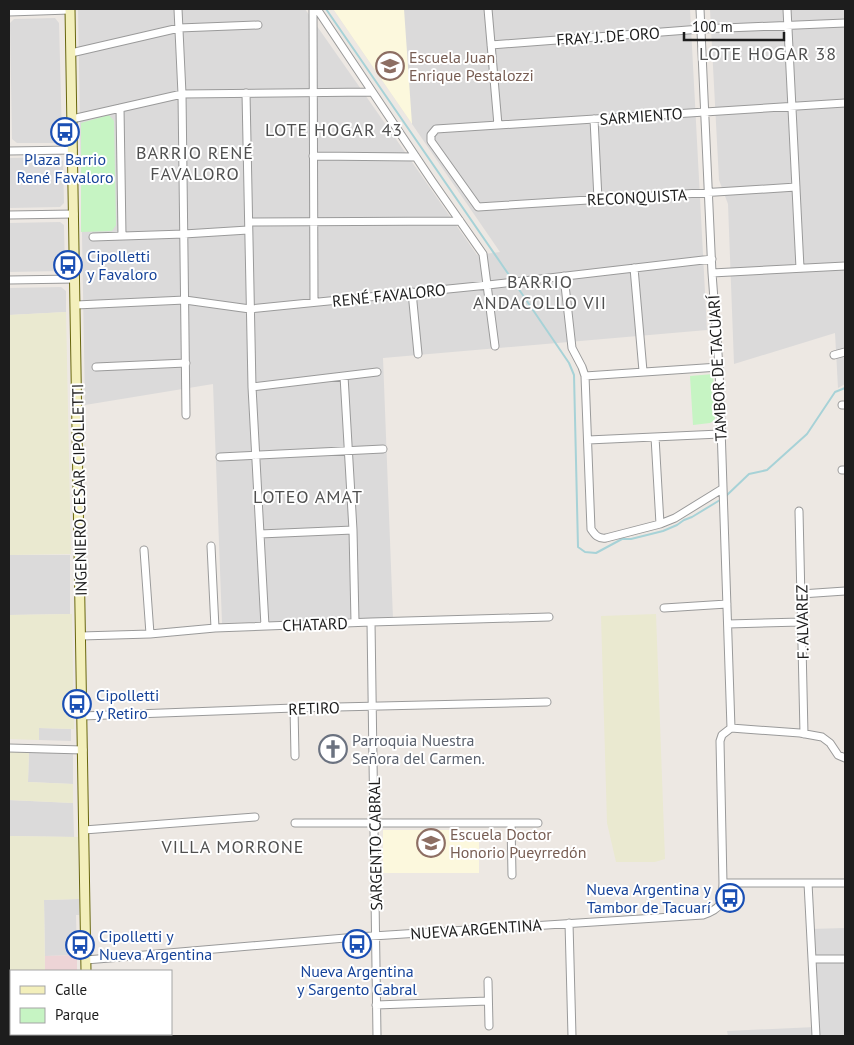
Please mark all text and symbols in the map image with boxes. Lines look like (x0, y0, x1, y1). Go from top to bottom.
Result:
scale bar (684, 10, 784, 42)
text: 100 m (692, 17, 733, 36)
street label: FRAY J. DE ORO (556, 22, 660, 50)
district label: LOTE HOGAR 38 (699, 42, 837, 65)
place label: Escuela Juan Enrique Pestalozzi (409, 47, 534, 85)
school or university icon: Escuela Juan Enrique Pestalozzi (375, 51, 405, 81)
street label: SARMIENTO (599, 103, 683, 129)
bus stop icon: Plaza Barrio René Favaloro (50, 117, 80, 147)
district label: LOTE HOGAR 43 (265, 118, 403, 141)
district label: BARRIO RENÉ FAVALORO (136, 141, 254, 185)
place label: Plaza Barrio René Favaloro (16, 149, 114, 187)
street label: RECONQUISTA (586, 184, 688, 210)
place label: Cipolletti y Favaloro (87, 246, 157, 284)
bus stop icon: Cipolletti y Favaloro (53, 250, 83, 280)
district label: BARRIO ANDACOLLO VII (473, 270, 607, 314)
street label: RENÉ FAVALORO (331, 279, 447, 311)
street label: TAMBOR DE TACUARÍ (703, 294, 731, 442)
street label: INGENIERO CESAR CIPOLLETTI (67, 384, 91, 596)
district label: LOTEO AMAT (253, 485, 363, 508)
street label: F. ALVAREZ (791, 584, 813, 660)
street label: CHATARD (282, 613, 348, 635)
place label: Cipolletti y Retiro (96, 685, 159, 723)
bus stop icon: Cipolletti y Retiro (62, 689, 92, 719)
street label: RETIRO (288, 697, 340, 719)
place label: Parroquia Nuestra Señora del Carmen. (352, 730, 485, 768)
church icon: Parroquia Nuestra Señora del Carmen. (318, 734, 348, 764)
street label: SARGENTO CABRAL (364, 777, 386, 911)
place label: Escuela Doctor Honorio Pueyrredón (450, 824, 586, 862)
school or university icon: Escuela Doctor Honorio Pueyrredón (416, 828, 446, 858)
district label: VILLA MORRONE (160, 835, 305, 858)
place label: Nueva Argentina y Tambor de Tacuarí (586, 879, 712, 917)
bus stop icon: Nueva Argentina y Tambor de Tacuarí (715, 883, 745, 913)
street label: NUEVA ARGENTINA (410, 914, 543, 944)
place label: Cipolletti y Nueva Argentina (99, 926, 212, 964)
bus stop icon: Nueva Argentina y Sargento Cabral (342, 929, 372, 959)
bus stop icon: Cipolletti y Nueva Argentina (65, 930, 95, 960)
place label: Nueva Argentina y Sargento Cabral (297, 961, 417, 999)
legend (10, 970, 172, 1035)
text: Calle (55, 980, 87, 999)
text: Parque (55, 1005, 99, 1024)

